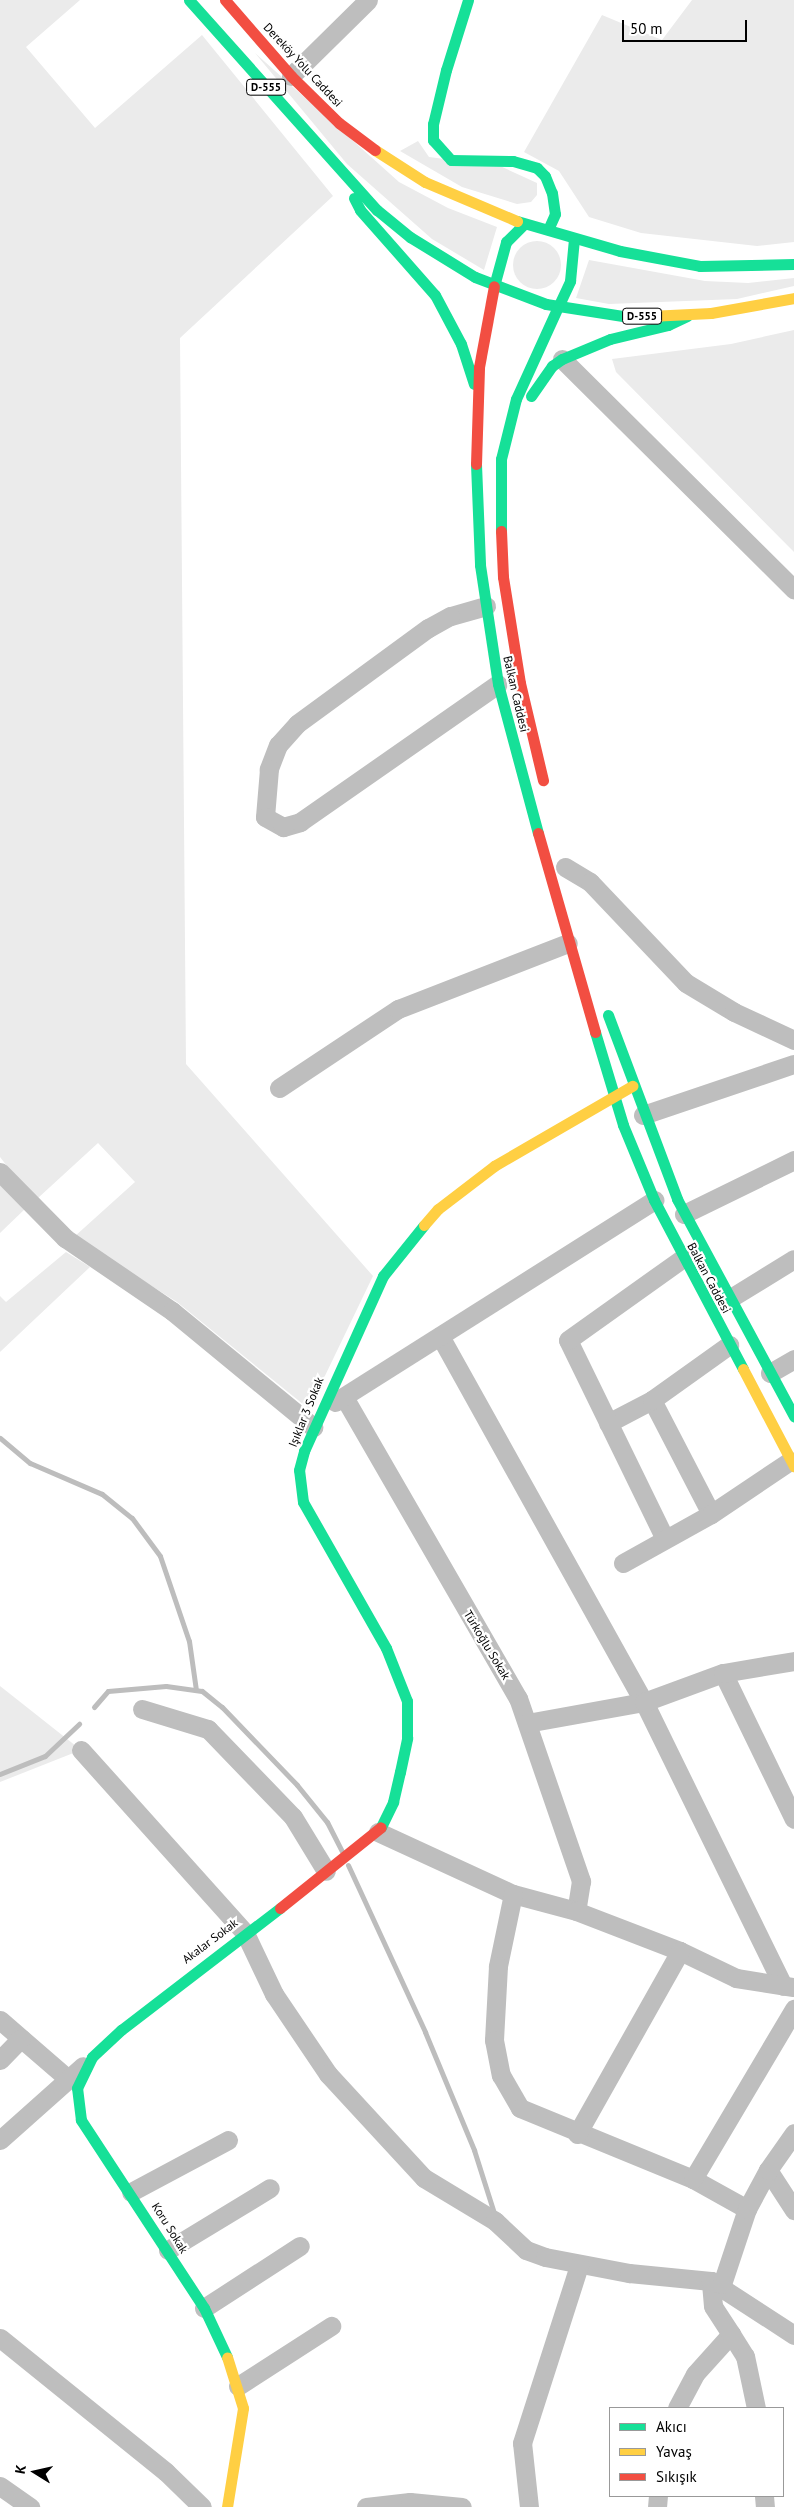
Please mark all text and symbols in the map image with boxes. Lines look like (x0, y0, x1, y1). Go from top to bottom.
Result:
scale bar (624, 10, 749, 42)
text: 50 m (630, 19, 663, 38)
street label: Dereköy Yolu Caddesi (260, 20, 346, 110)
road number: D-555 (246, 78, 286, 95)
road number: D-555 (622, 308, 662, 324)
street label: Balkan Caddesi (500, 654, 532, 734)
street label: Balkan Caddesi (684, 1240, 734, 1316)
street label: Işıklar 3 Sokak (285, 1375, 327, 1449)
street label: Türkoğlu Sokak (461, 1608, 513, 1682)
street label: Akalar Sokak (179, 1915, 241, 1967)
street label: Koru Sokak (149, 2200, 191, 2256)
legend (609, 2407, 784, 2497)
text: Akıcı (656, 2417, 687, 2436)
text: Yavaş (656, 2442, 692, 2461)
north arrow (10, 2447, 60, 2497)
text: K (11, 2464, 30, 2475)
text: Sıkışık (656, 2467, 697, 2486)

